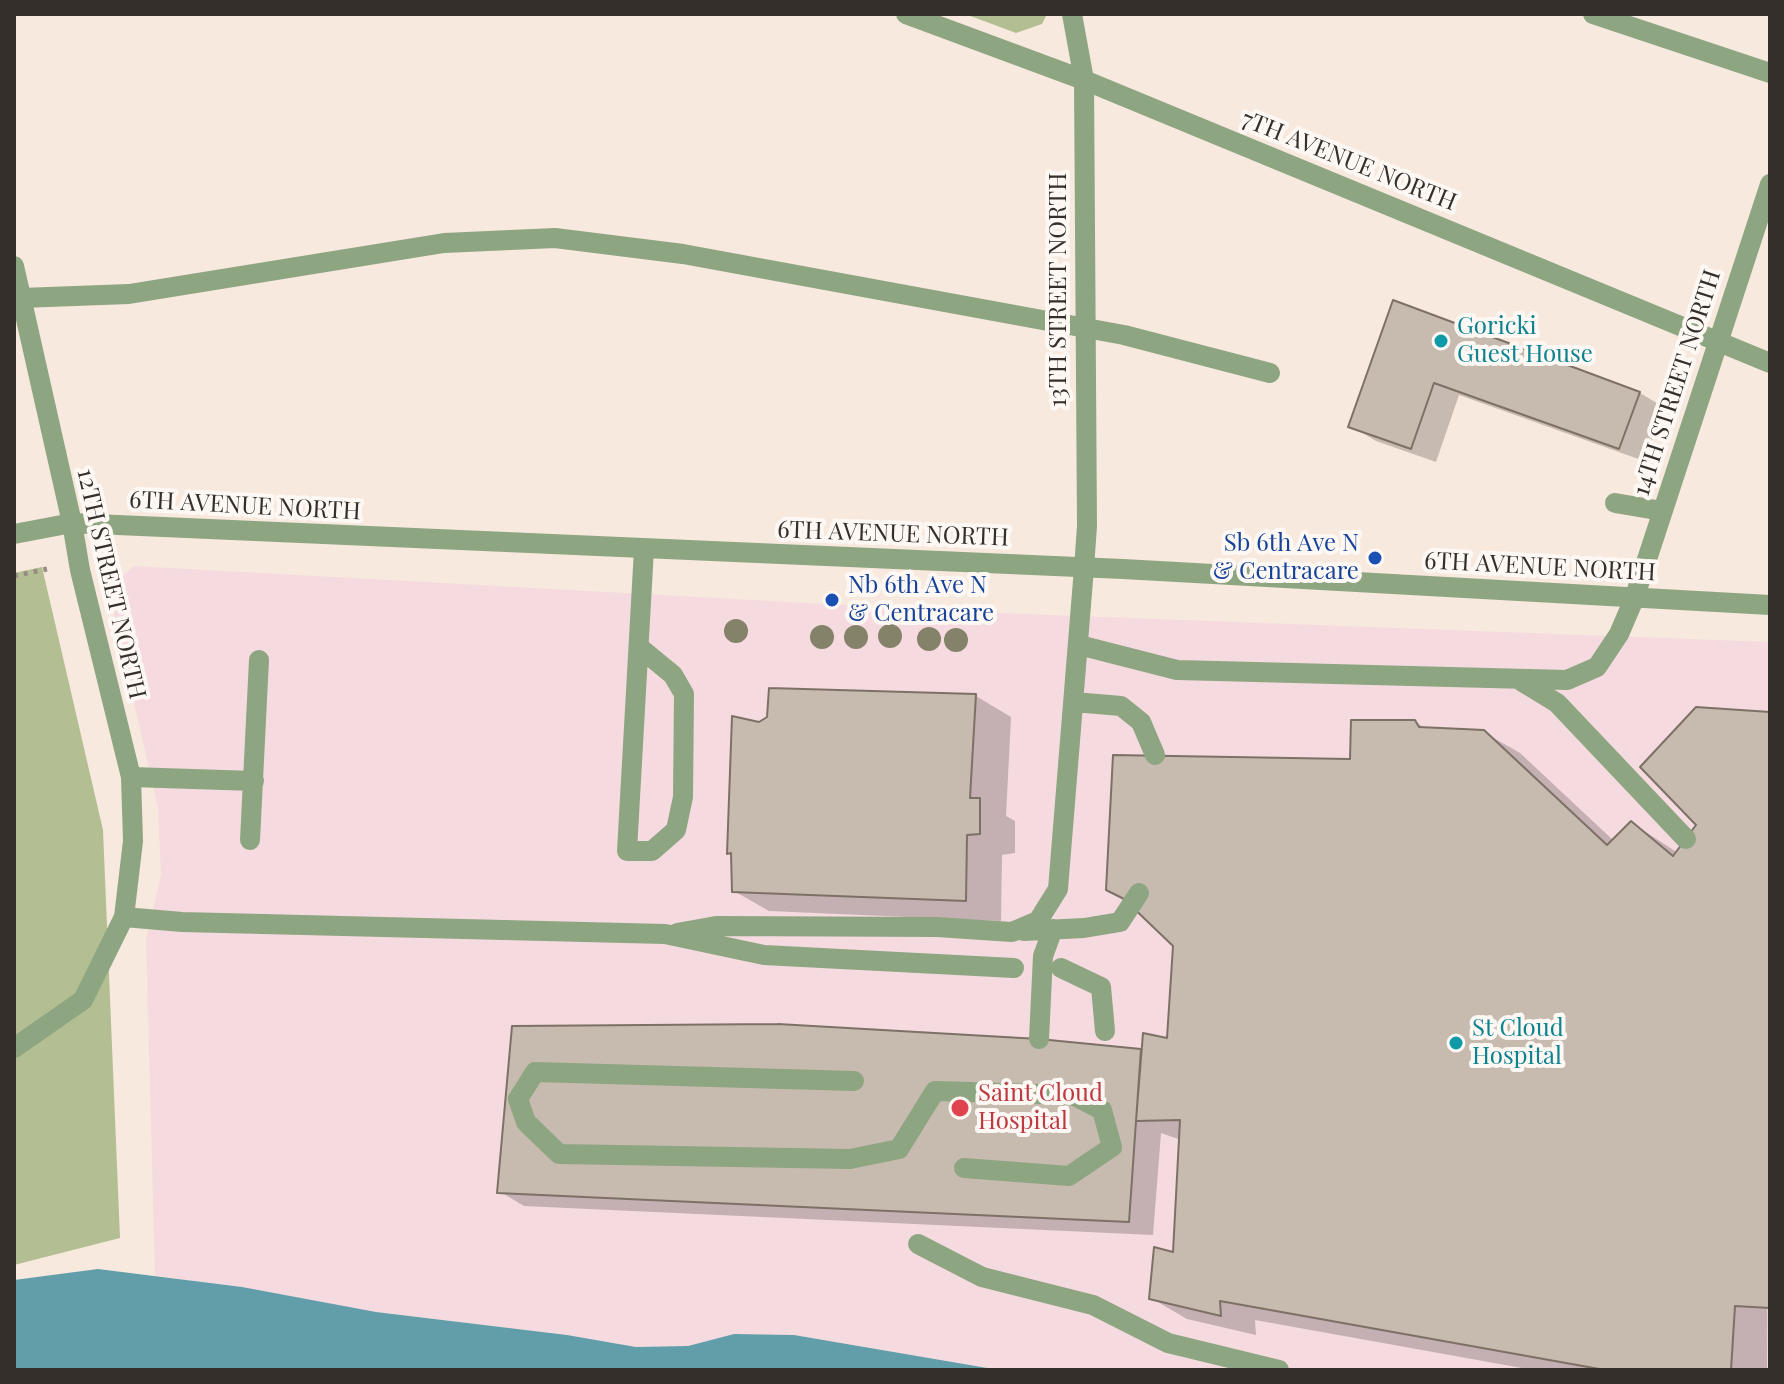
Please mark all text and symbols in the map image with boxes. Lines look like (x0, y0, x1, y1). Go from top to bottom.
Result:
street label: 7TH AVENUE NORTH (1237, 105, 1461, 217)
street label: 13TH STREET NORTH (1045, 173, 1073, 407)
street label: 14TH STREET NORTH (1627, 266, 1727, 500)
place label: Goricki Guest House (1457, 313, 1593, 369)
marker: Goricki Guest House (1432, 332, 1450, 350)
street label: 12TH STREET NORTH (70, 466, 152, 702)
street label: 6TH AVENUE NORTH (128, 486, 362, 526)
street label: 6TH AVENUE NORTH (777, 516, 1009, 552)
place label: Sb 6th Ave N & Centracare (1213, 530, 1359, 586)
street label: 6TH AVENUE NORTH (1423, 547, 1657, 587)
marker: Sb 6th Ave N & Centracare (1366, 549, 1384, 567)
place label: Nb 6th Ave N & Centracare (848, 572, 994, 628)
marker: Nb 6th Ave N & Centracare (823, 591, 841, 609)
place label: St Cloud Hospital (1472, 1015, 1564, 1071)
marker: St Cloud Hospital (1447, 1034, 1465, 1052)
place label: Saint Cloud Hospital (978, 1080, 1103, 1136)
marker: Saint Cloud Hospital (949, 1097, 971, 1119)

